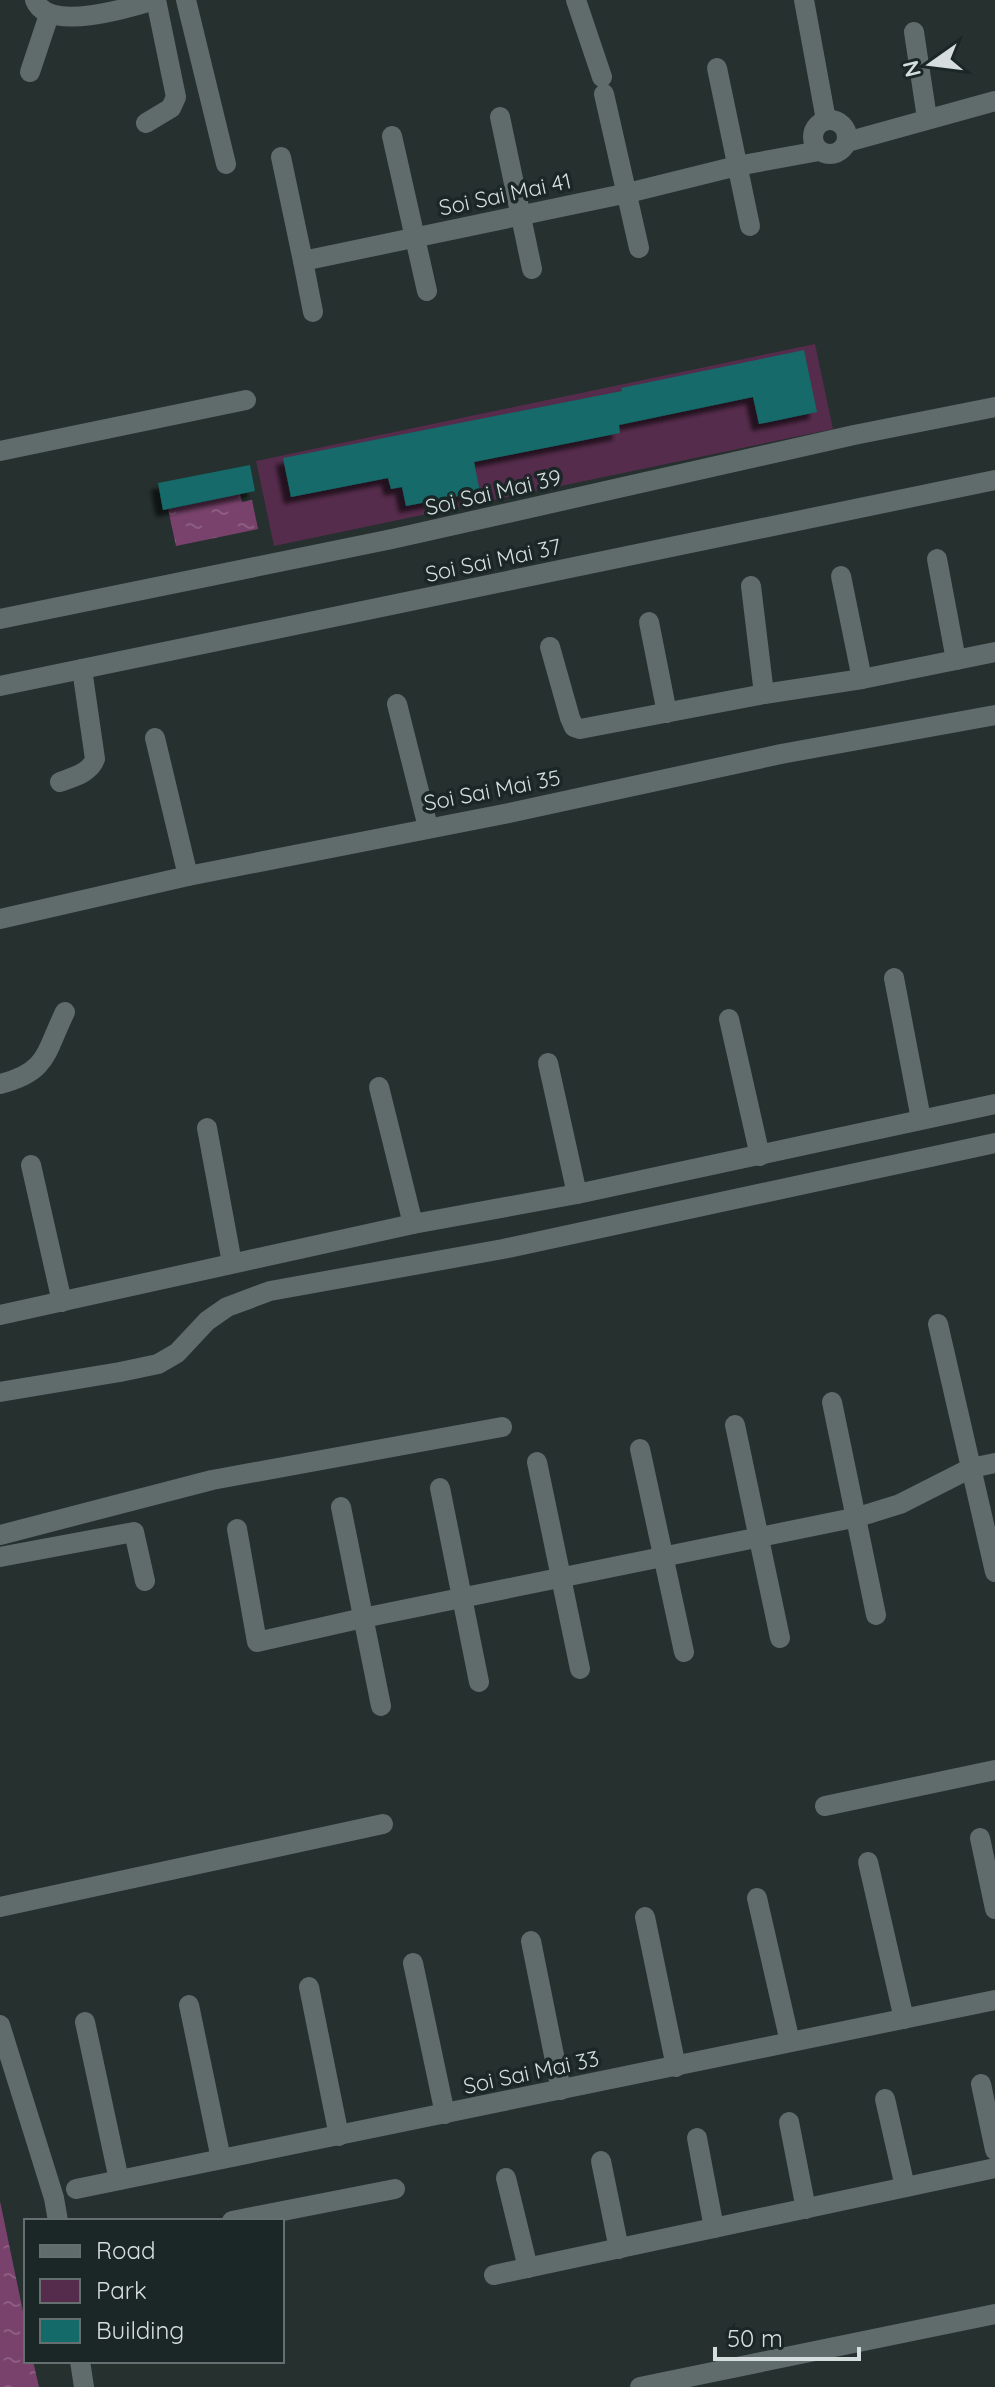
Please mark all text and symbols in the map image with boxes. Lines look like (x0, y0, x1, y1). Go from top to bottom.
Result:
north arrow (891, 24, 971, 104)
text: N (896, 58, 927, 80)
street label: Soi Sai Mai 41 (436, 166, 574, 222)
street label: Soi Sai Mai 39 (422, 463, 564, 521)
street label: Soi Sai Mai 37 (423, 532, 563, 588)
street label: Soi Sai Mai 35 (421, 763, 563, 817)
street label: Soi Sai Mai 33 (461, 2044, 601, 2100)
legend (24, 2219, 284, 2363)
text: Road (96, 2235, 156, 2265)
text: Park (96, 2275, 147, 2305)
scale bar (715, 2311, 859, 2361)
text: Building (96, 2315, 184, 2345)
text: 50 m (727, 2323, 783, 2353)

